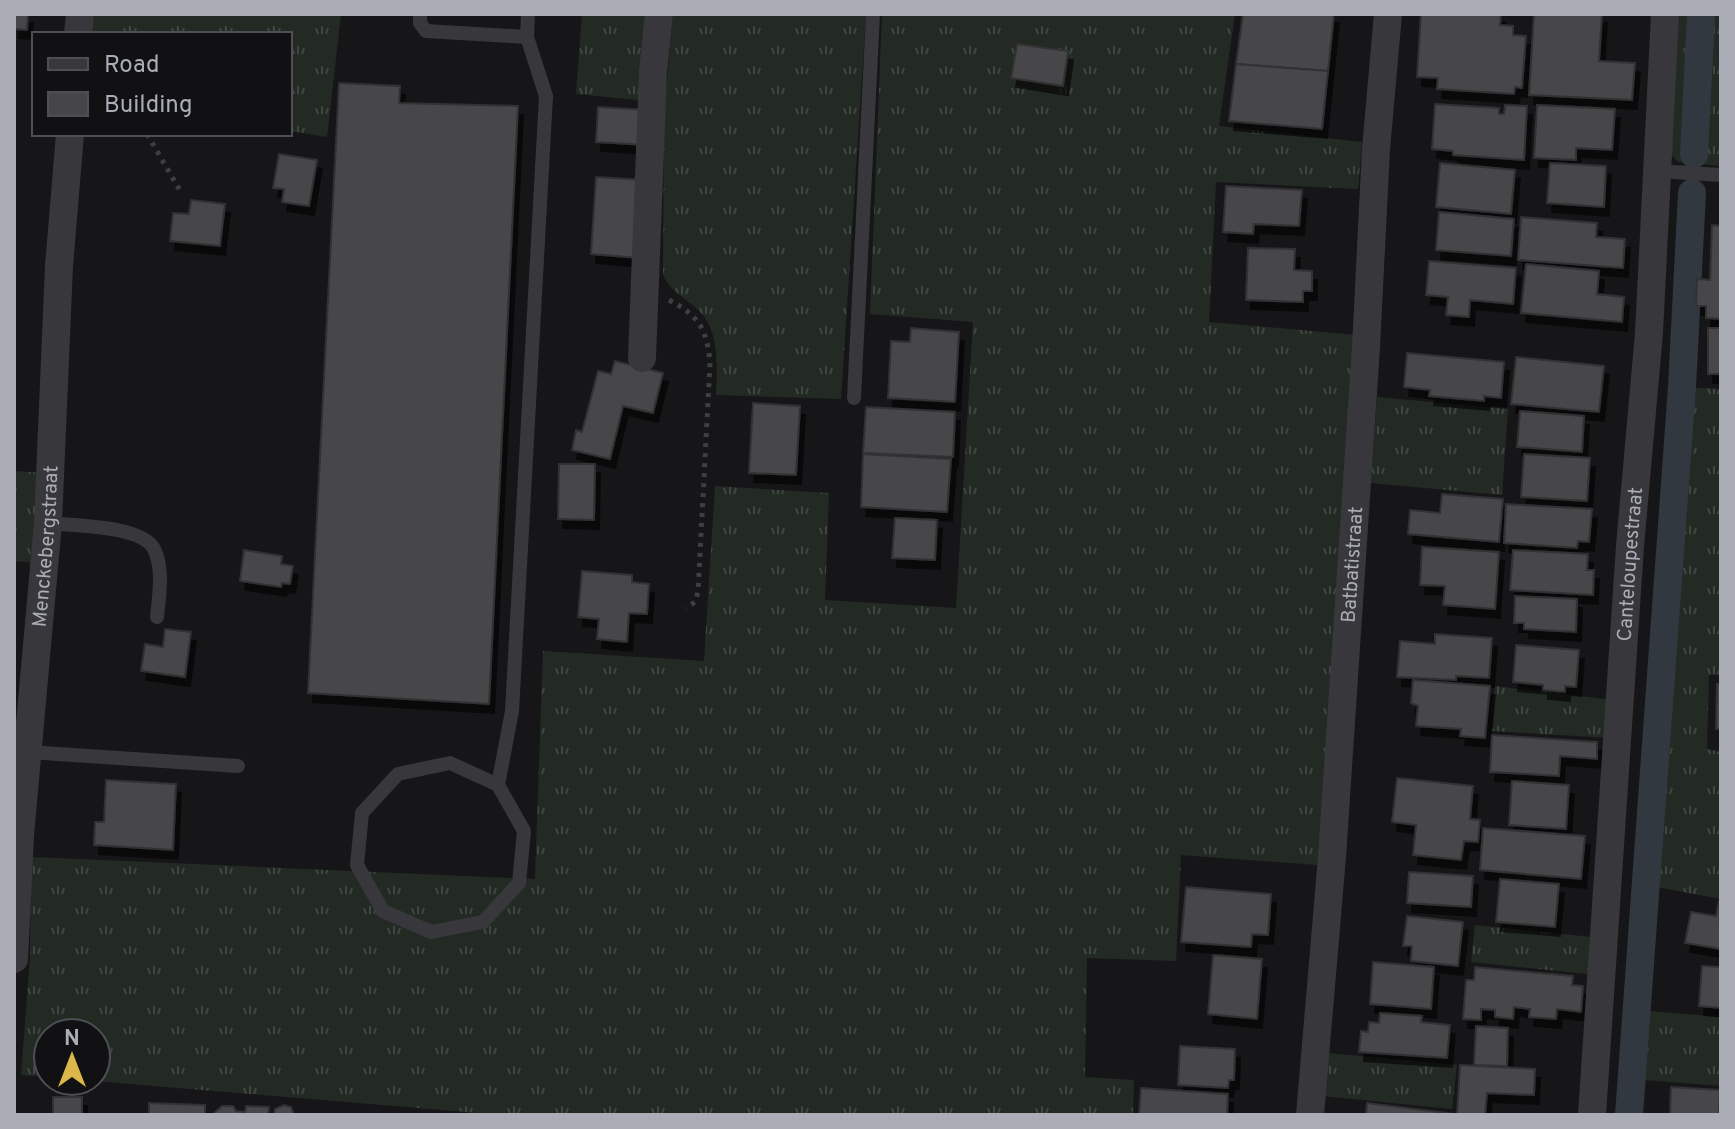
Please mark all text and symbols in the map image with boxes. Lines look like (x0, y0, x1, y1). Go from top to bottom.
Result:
legend (32, 32, 292, 136)
text: Road (104, 51, 160, 81)
text: Building (104, 91, 193, 121)
street label: Menckebergstraat (28, 465, 65, 628)
street label: Canteloupestraat (1613, 486, 1650, 642)
street label: Batbatistraat (1337, 506, 1370, 624)
north arrow (32, 1017, 112, 1097)
text: N (64, 1026, 80, 1053)

